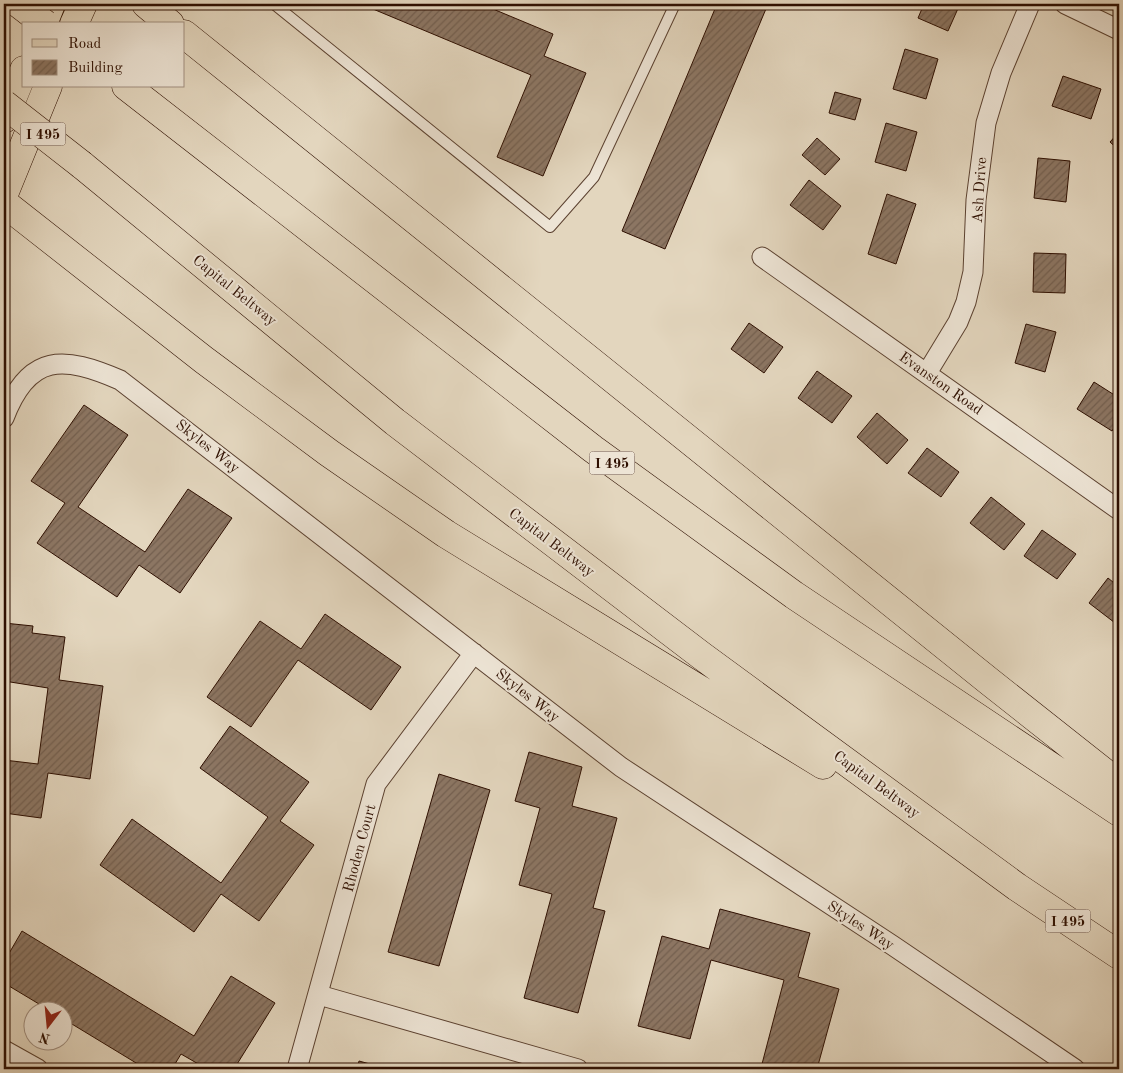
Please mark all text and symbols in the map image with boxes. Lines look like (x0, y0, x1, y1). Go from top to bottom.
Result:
legend (22, 22, 185, 88)
text: Road (68, 37, 102, 52)
text: Building (68, 61, 123, 76)
road number: I 495 (20, 122, 66, 146)
street label: Ash Drive (971, 156, 990, 224)
street label: Capital Beltway (189, 253, 279, 329)
street label: Evanston Road (896, 350, 985, 419)
street label: Skyles Way (172, 418, 242, 477)
road number: I 495 (590, 452, 634, 474)
street label: Capital Beltway (505, 506, 597, 580)
street label: Skyles Way (492, 667, 562, 726)
street label: Capital Beltway (830, 749, 922, 822)
street label: Rhoden Court (342, 803, 379, 894)
street label: Skyles Way (824, 899, 896, 953)
road number: I 495 (1046, 909, 1090, 932)
north arrow (22, 1000, 72, 1050)
text: N (37, 1029, 52, 1046)

